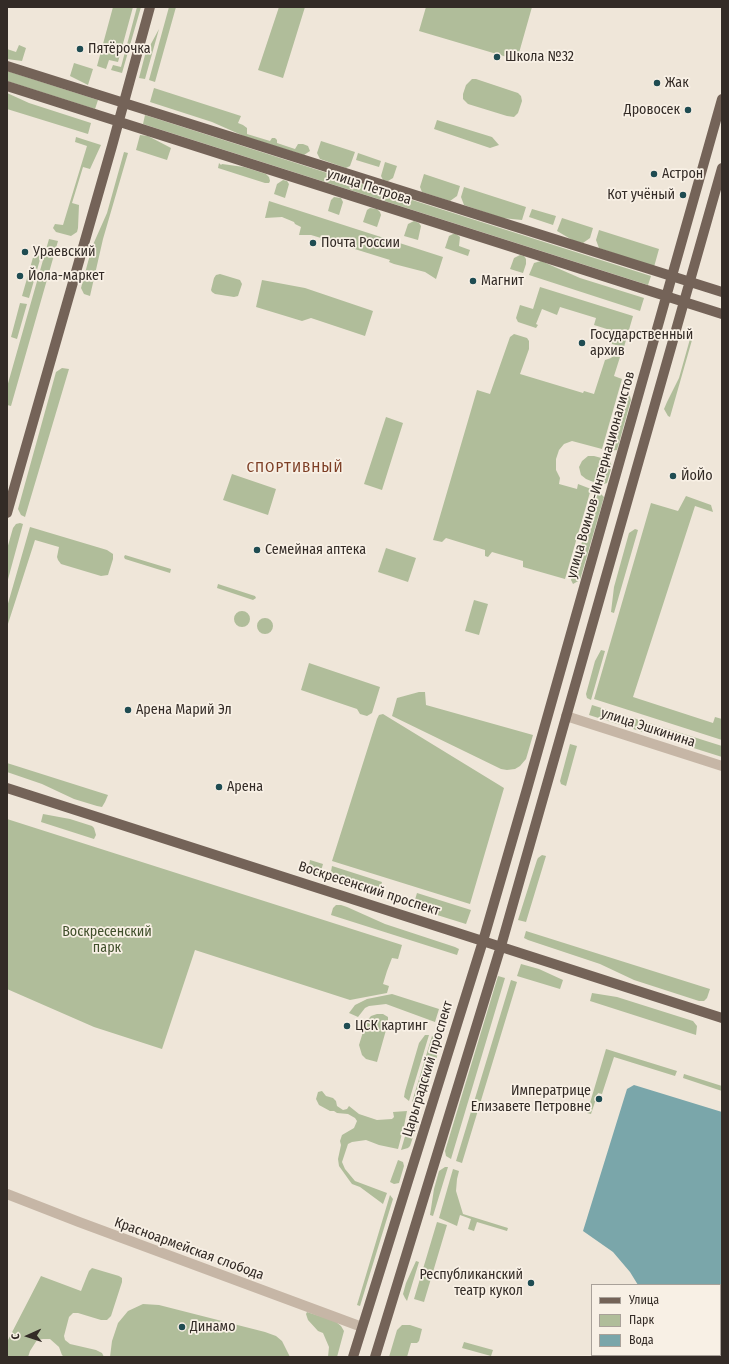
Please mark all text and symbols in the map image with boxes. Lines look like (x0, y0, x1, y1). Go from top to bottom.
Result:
place label: Пятёрочка (88, 41, 151, 57)
marker: Пятёрочка (75, 44, 85, 54)
place label: Школа №32 (505, 49, 574, 65)
marker: Школа №32 (492, 52, 502, 62)
place label: Жак (665, 75, 689, 91)
marker: Жак (652, 78, 662, 88)
place label: Дровосек (624, 102, 680, 118)
marker: Дровосек (683, 105, 693, 115)
street label: улица Петрова (325, 165, 413, 209)
place label: Астрон (662, 166, 703, 182)
marker: Астрон (649, 169, 659, 179)
place label: Кот учёный (607, 187, 675, 203)
marker: Кот учёный (678, 190, 688, 200)
place label: Почта России (321, 235, 400, 251)
marker: Почта России (308, 238, 318, 248)
place label: Ураевский (33, 244, 95, 260)
marker: Ураевский (20, 247, 30, 257)
place label: Йола-маркет (28, 268, 104, 284)
marker: Йола-маркет (15, 271, 25, 281)
place label: Магнит (481, 273, 524, 289)
marker: Магнит (468, 276, 478, 286)
place label: Государственный архив (590, 327, 693, 360)
marker: Государственный архив (577, 338, 587, 348)
street label: улица Воинов-Интернационалистов (563, 369, 639, 581)
district label: СПОРТИВНЫЙ (246, 459, 344, 477)
place label: ЙоЙо (681, 468, 713, 484)
marker: ЙоЙо (668, 471, 678, 481)
place label: Семейная аптека (265, 542, 366, 558)
marker: Семейная аптека (252, 545, 262, 555)
place label: Арена Марий Эл (136, 702, 232, 718)
marker: Арена Марий Эл (123, 705, 133, 715)
street label: улица Эшкинина (599, 705, 697, 751)
place label: Арена (227, 779, 263, 795)
marker: Арена (214, 782, 224, 792)
street label: Воскресенский проспект (296, 858, 442, 920)
park label: Воскресенский парк (62, 924, 152, 956)
street label: Царьградский проспект (399, 999, 457, 1139)
place label: ЦСК картинг (355, 1018, 428, 1034)
marker: ЦСК картинг (342, 1021, 352, 1031)
place label: Императрице Елизавете Петровне (471, 1083, 591, 1116)
marker: Императрице Елизавете Петровне (594, 1094, 604, 1104)
street label: Красноармейская слобода (112, 1214, 266, 1284)
place label: Республиканский театр кукол (419, 1267, 523, 1300)
marker: Республиканский театр кукол (526, 1278, 536, 1288)
legend (591, 1284, 721, 1356)
text: Улица (629, 1293, 659, 1307)
text: Парк (629, 1313, 654, 1327)
north arrow (8, 1316, 48, 1356)
place label: Динамо (190, 1319, 235, 1335)
marker: Динамо (177, 1322, 187, 1332)
text: С (9, 1333, 22, 1340)
text: Вода (629, 1333, 654, 1347)

